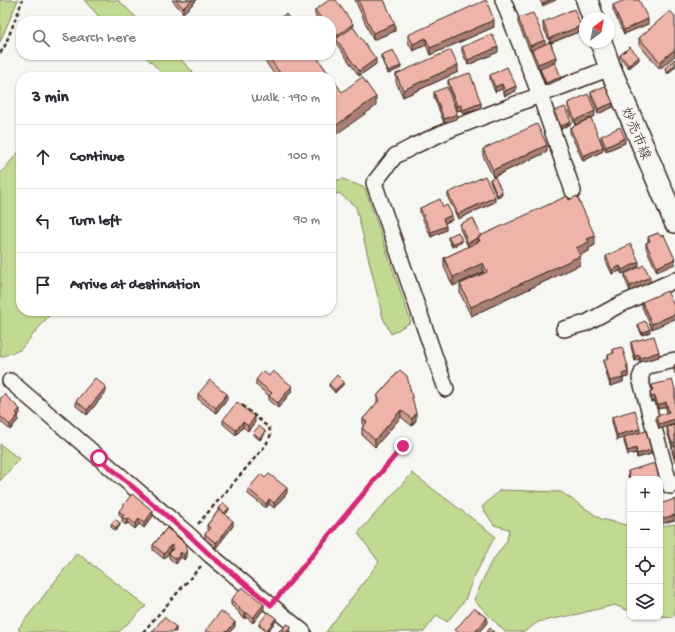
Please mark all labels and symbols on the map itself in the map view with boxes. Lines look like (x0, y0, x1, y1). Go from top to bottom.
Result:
north arrow (579, 12, 615, 48)
street label: 妙売市線 (616, 105, 653, 163)
route end (394, 437, 412, 455)
route start (90, 449, 108, 467)

